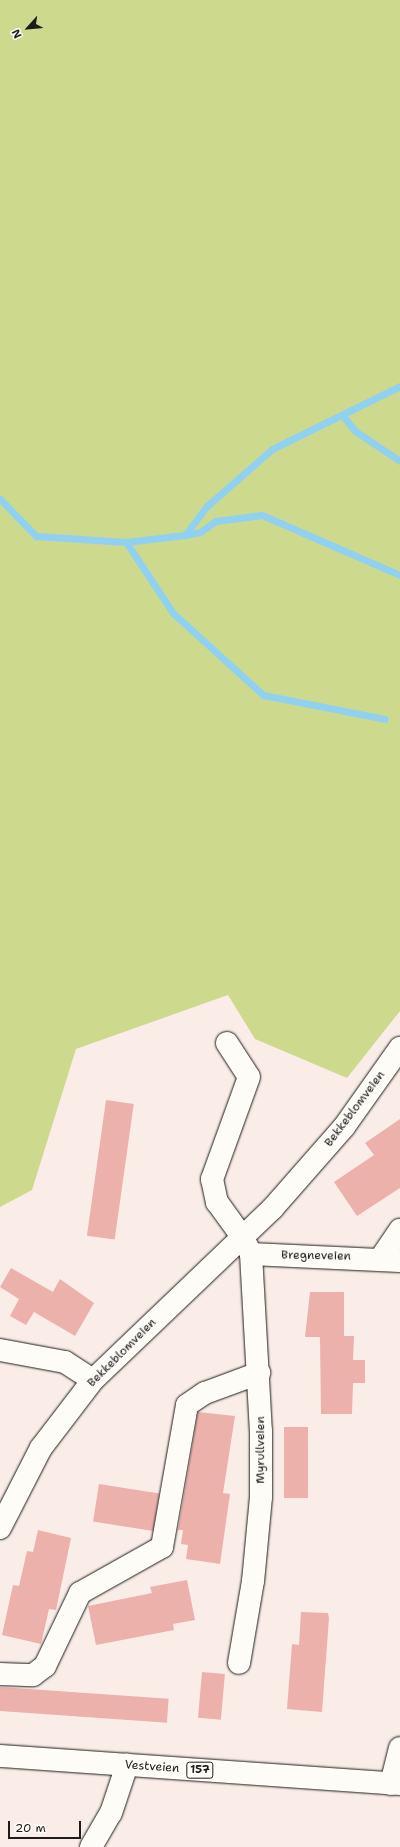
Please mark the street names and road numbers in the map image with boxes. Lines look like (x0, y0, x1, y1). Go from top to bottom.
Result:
street label: Bekkeblomveien (322, 1068, 388, 1150)
street label: Bregneveien (281, 1248, 351, 1264)
street label: Bekkeblomveien (85, 1316, 159, 1390)
street label: Myrullveien (254, 1416, 268, 1484)
street label: Vestveien (124, 1758, 180, 1776)
road number: 157 (186, 1761, 214, 1779)

